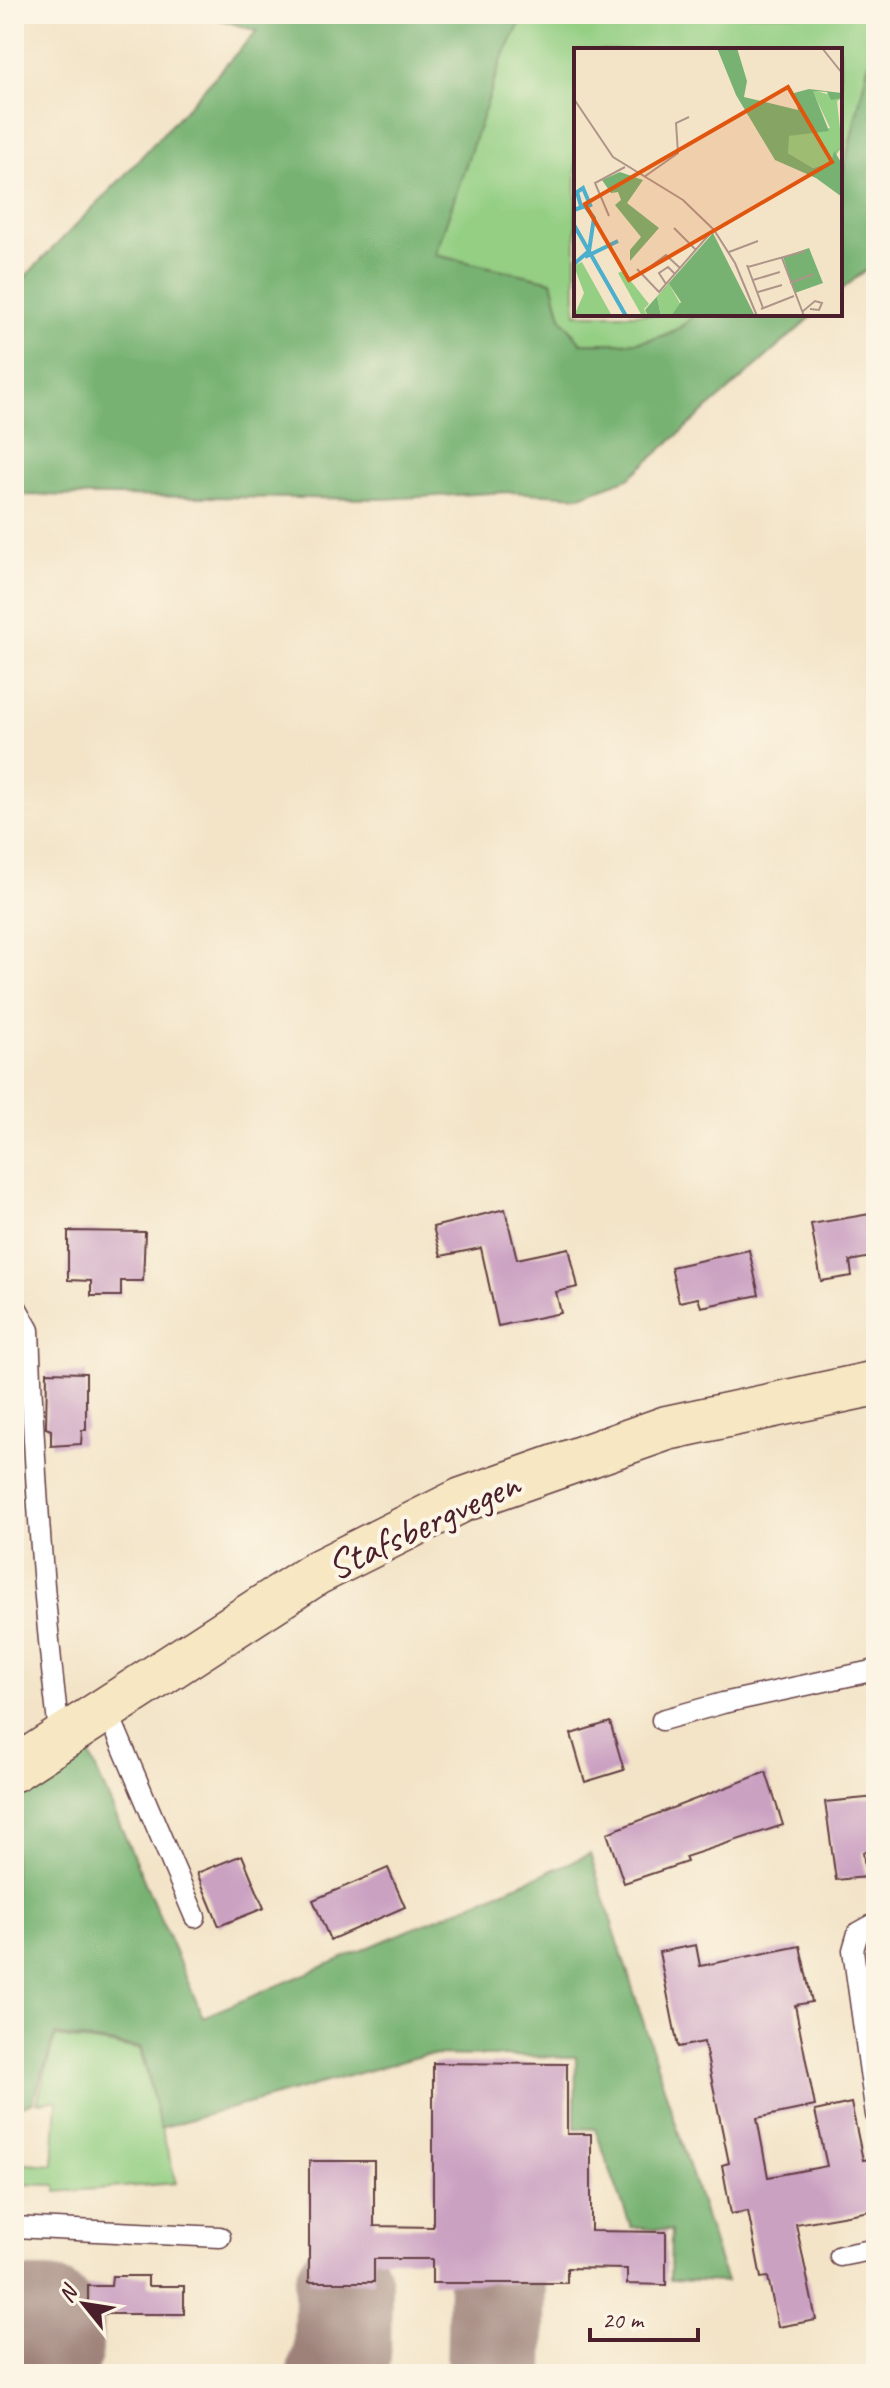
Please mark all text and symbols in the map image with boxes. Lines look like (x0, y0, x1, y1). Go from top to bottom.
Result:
inset map (574, 48, 842, 316)
street label: Stafsbergvegen (319, 1458, 529, 1591)
north arrow (44, 2264, 124, 2344)
text: N (52, 2279, 85, 2307)
scale bar (590, 2292, 698, 2342)
text: 20 m (602, 2305, 645, 2335)

